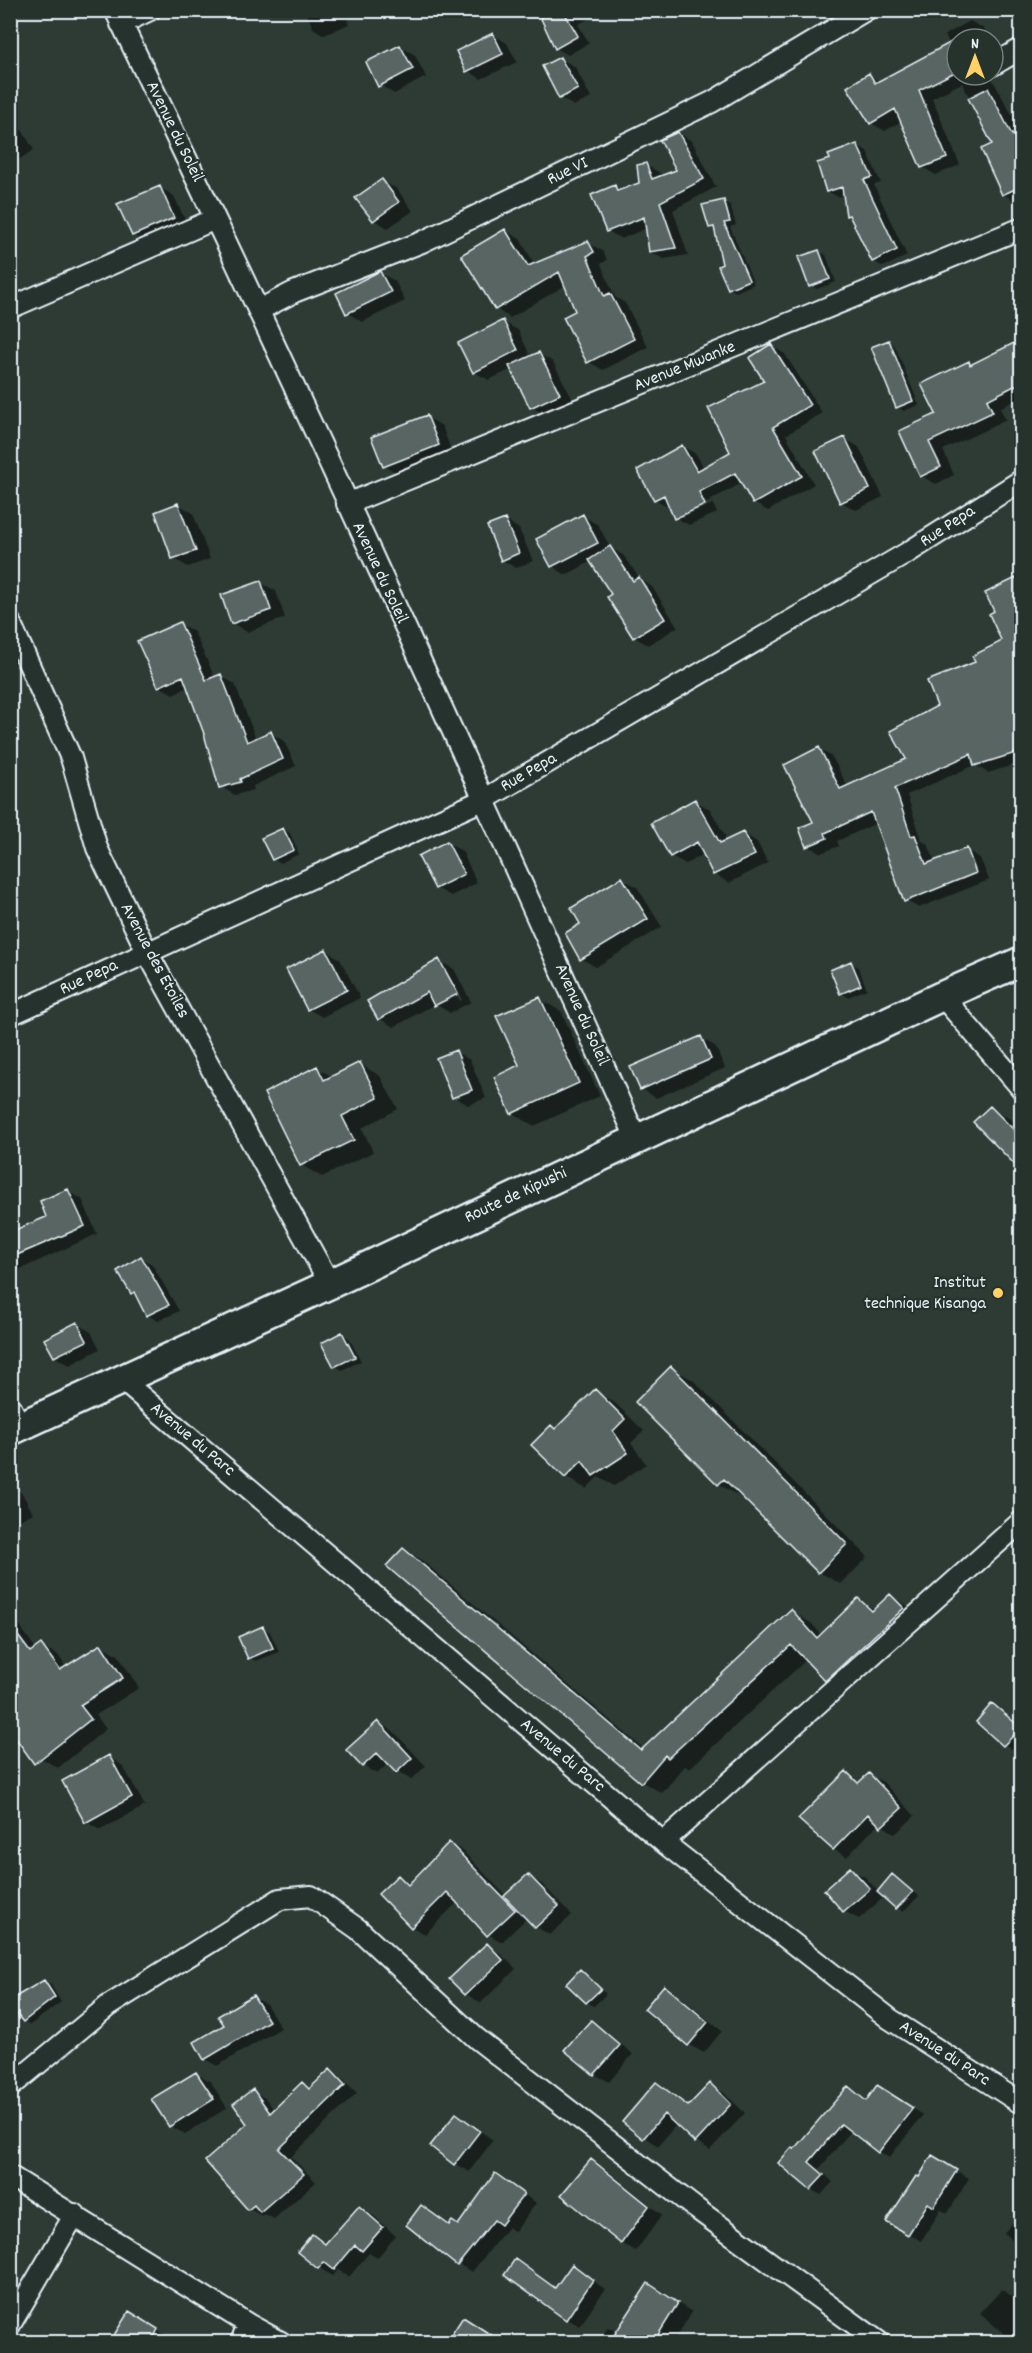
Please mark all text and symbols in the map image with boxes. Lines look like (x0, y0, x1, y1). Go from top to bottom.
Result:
north arrow (945, 27, 1005, 87)
text: N (971, 33, 979, 56)
street label: Avenue du Soleil (139, 77, 210, 187)
street label: Rue VI (543, 151, 593, 193)
street label: Avenue Mwanke (630, 335, 740, 399)
street label: Rue Pepa (915, 499, 981, 554)
street label: Avenue du Soleil (345, 518, 414, 629)
street label: Rue Pepa (496, 747, 562, 799)
street label: Avenue des Etoiles (113, 899, 195, 1023)
street label: Rue Pepa (56, 953, 123, 1002)
street label: Avenue du Soleil (547, 960, 615, 1071)
street label: Route de Kipushi (461, 1161, 571, 1231)
place label: Institut technique Kisanga (864, 1271, 987, 1317)
marker: Institut technique Kisanga (991, 1286, 1005, 1300)
street label: Avenue du Parc (144, 1397, 240, 1483)
street label: Avenue du Parc (514, 1713, 610, 1799)
street label: Avenue du Parc (893, 2015, 995, 2093)

